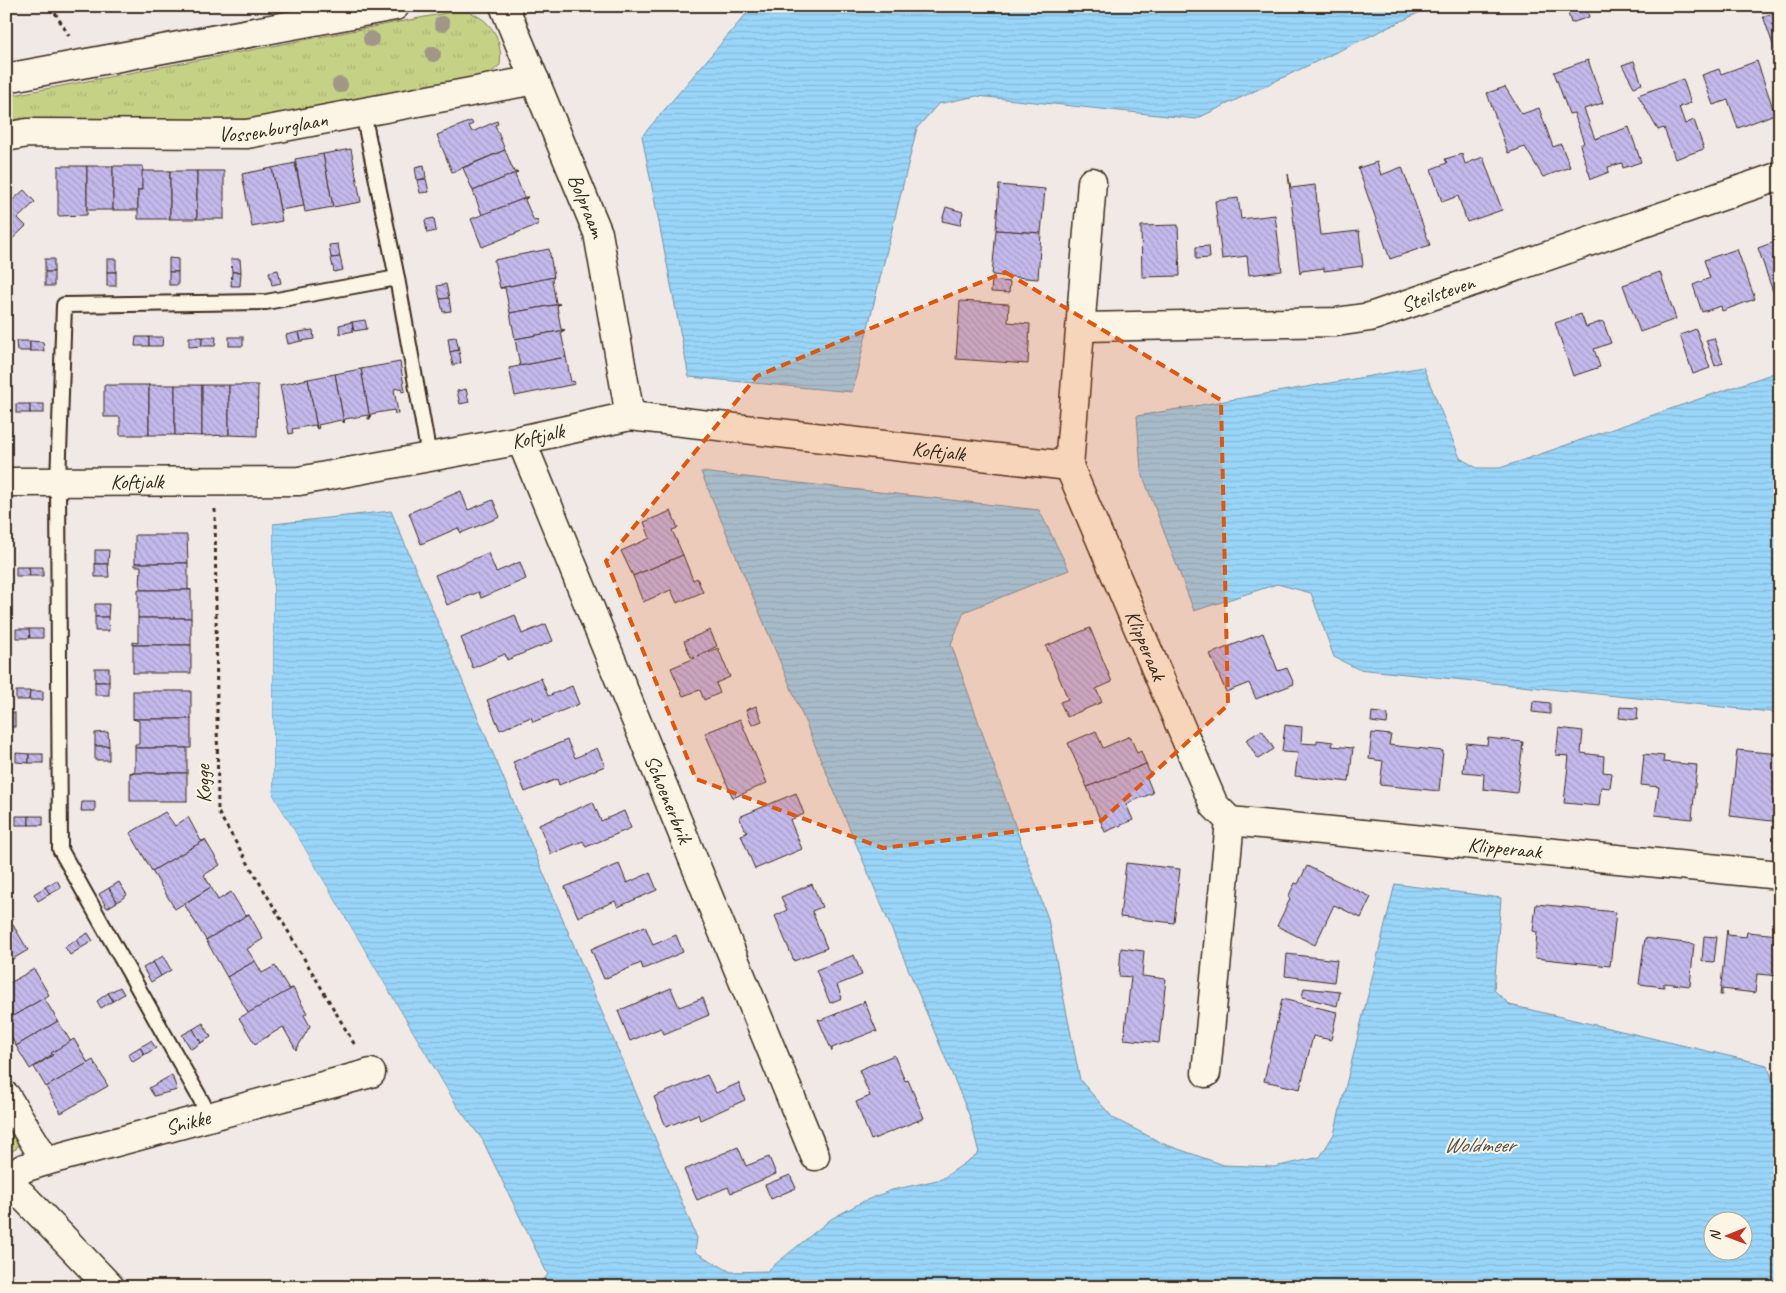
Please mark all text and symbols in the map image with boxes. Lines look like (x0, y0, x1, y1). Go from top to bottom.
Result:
street label: Vossenburglaan (218, 106, 330, 147)
street label: Bolpraam (562, 170, 612, 243)
street label: Steilsteven (1397, 269, 1479, 318)
street label: Koftjalk (510, 418, 568, 454)
street label: Koftjalk (911, 435, 968, 467)
street label: Koftjalk (110, 468, 165, 495)
street label: Klipperaak (1119, 606, 1173, 686)
street label: Schoenerbrik (639, 751, 699, 849)
street label: Kogge (189, 763, 217, 804)
street label: Klipperaak (1467, 831, 1544, 865)
street label: Snikke (162, 1104, 214, 1141)
water label: Woldmeer (1444, 1131, 1518, 1159)
north arrow (1704, 1210, 1754, 1260)
text: N (1707, 1229, 1724, 1241)

